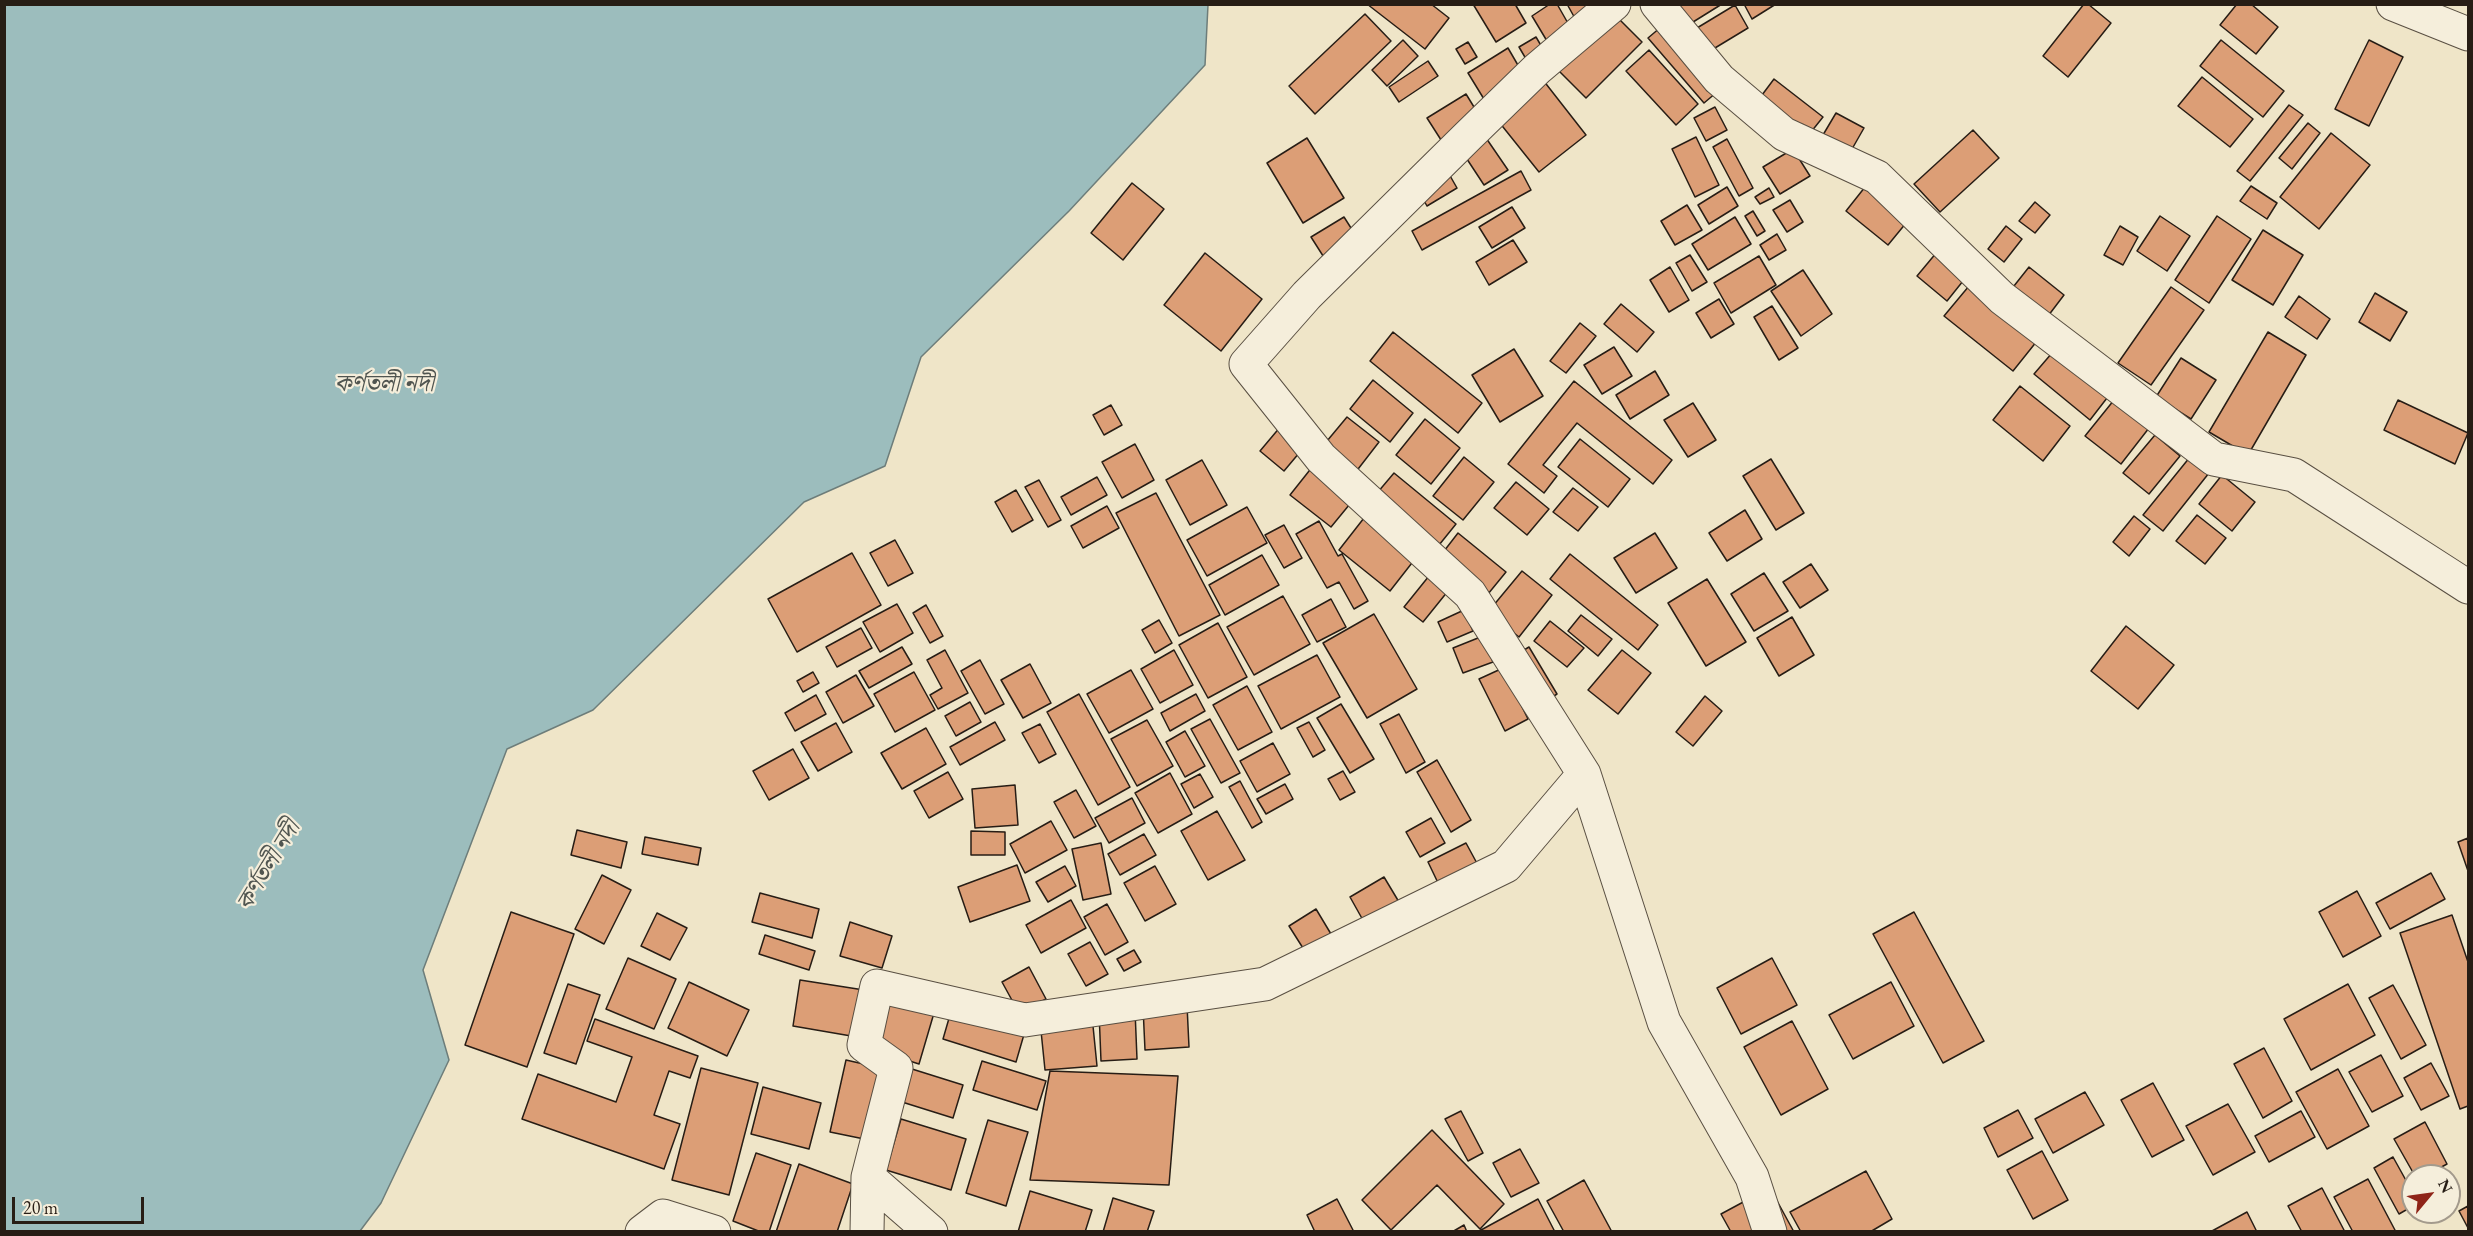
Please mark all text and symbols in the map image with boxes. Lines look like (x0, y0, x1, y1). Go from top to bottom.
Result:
water label: কর্ণতলী নদী (334, 370, 434, 398)
water label: কর্ণতলী নদী (231, 816, 307, 916)
north arrow (2401, 1164, 2461, 1224)
text: N (2433, 1175, 2458, 1197)
scale bar (15, 1185, 147, 1223)
text: 20 m (23, 1196, 58, 1219)

